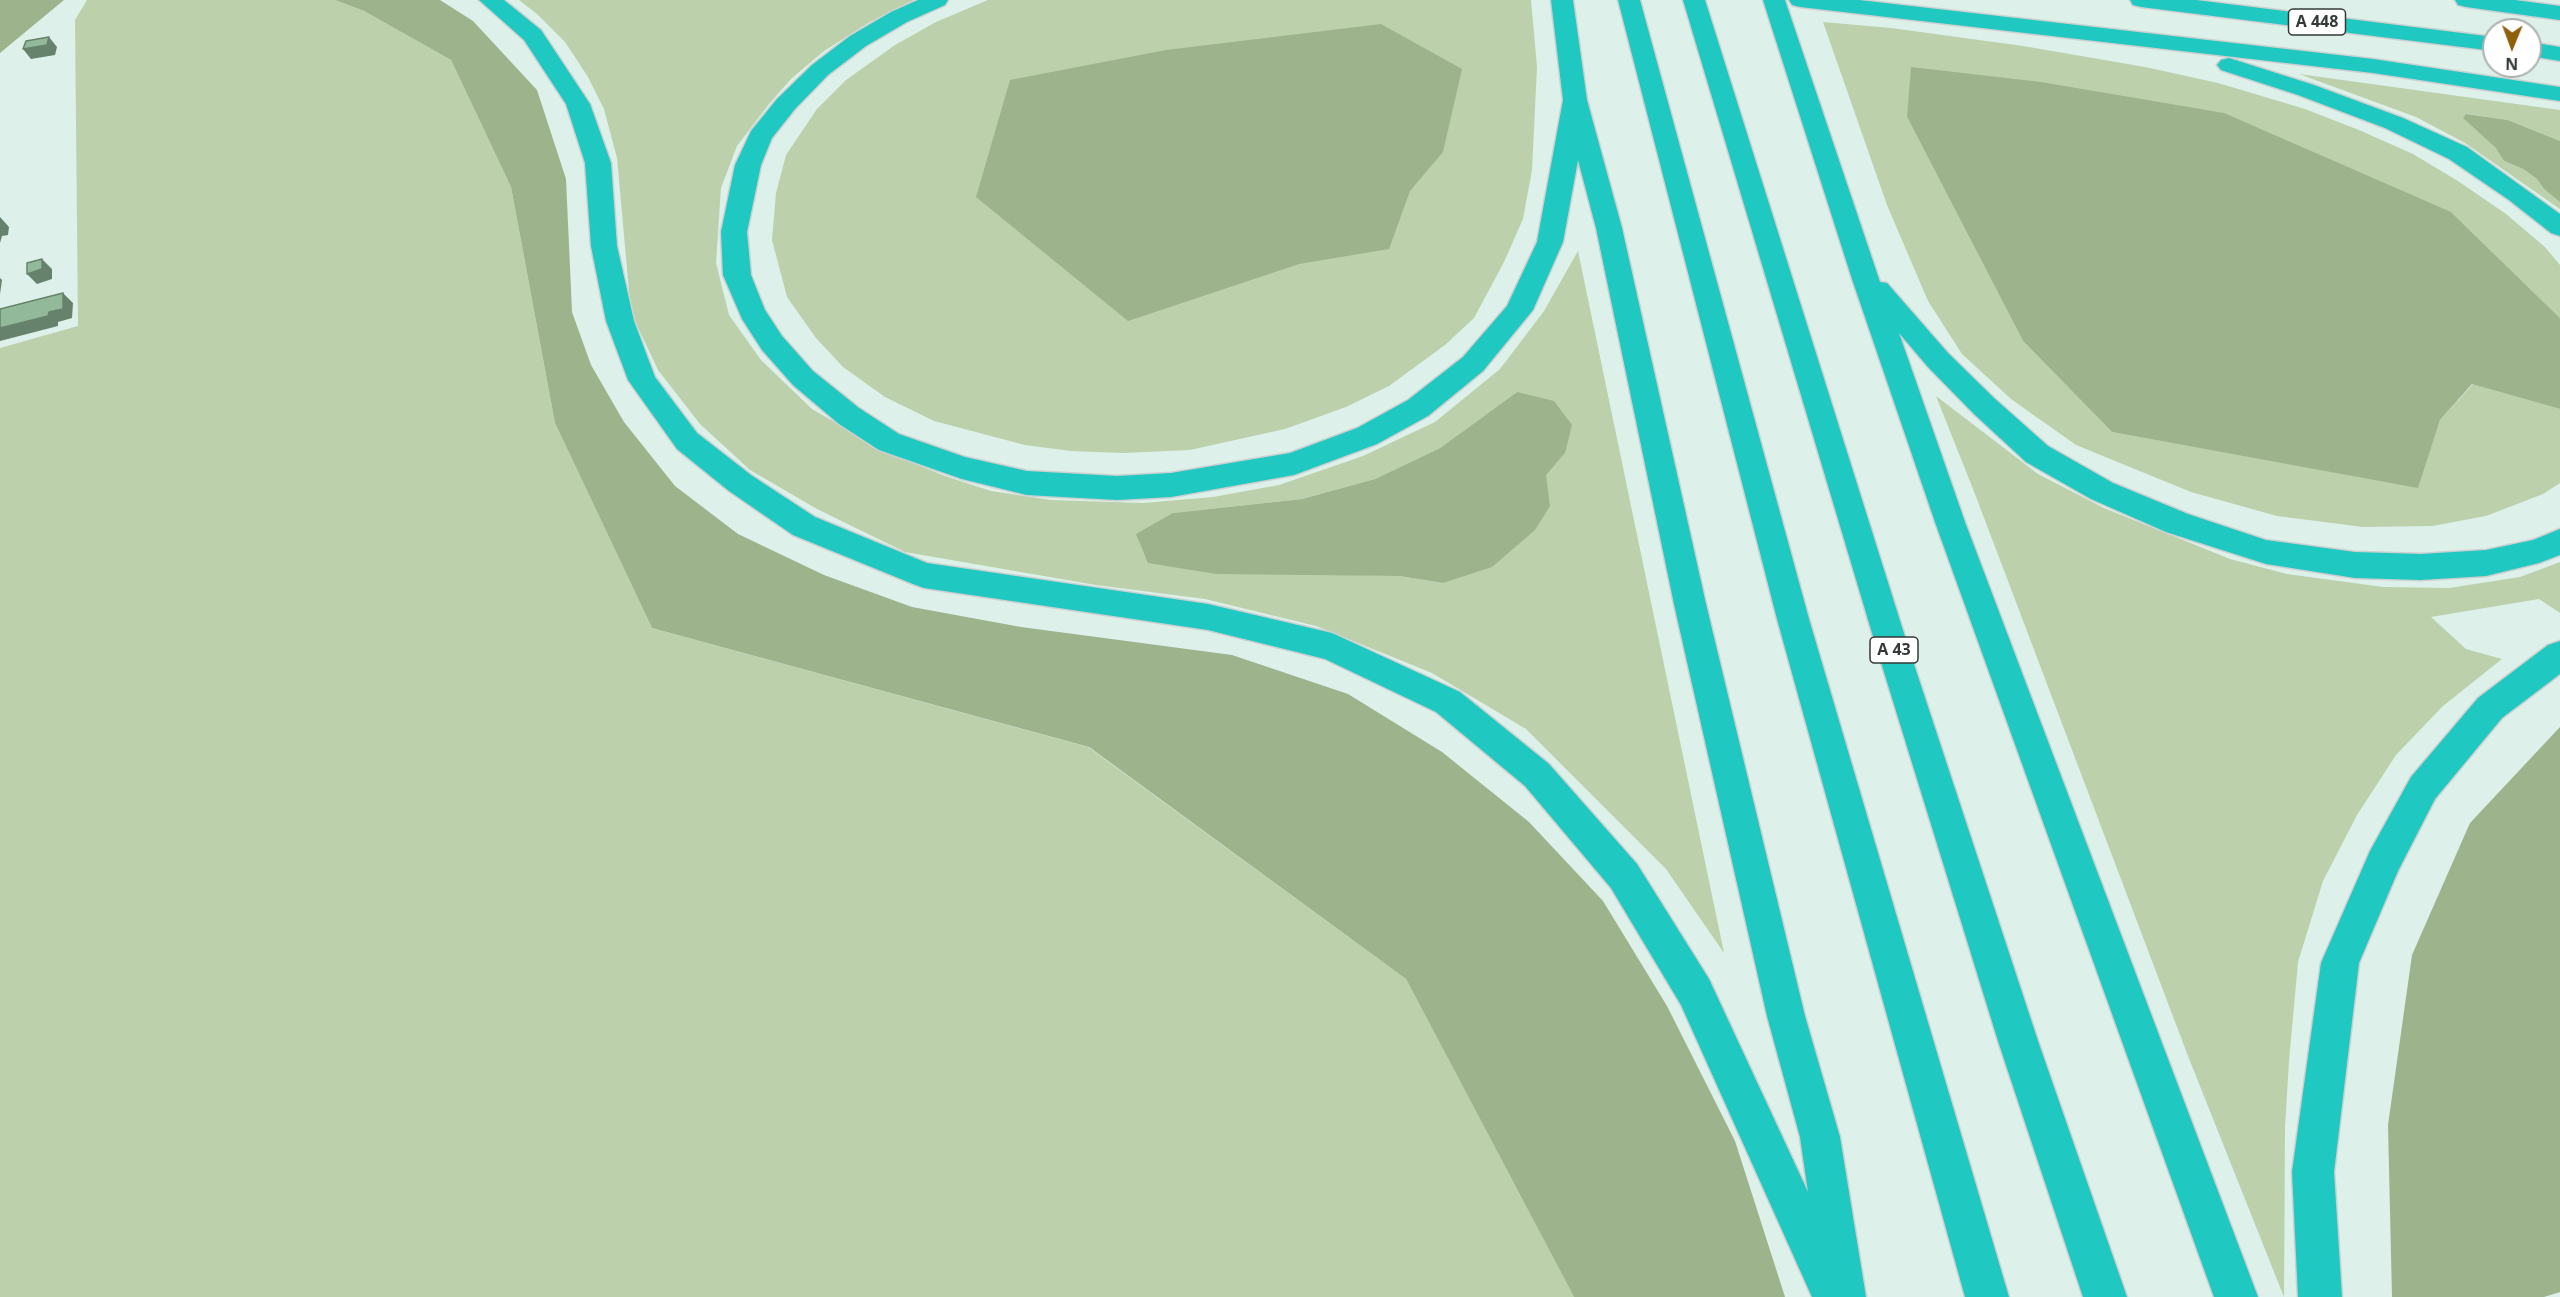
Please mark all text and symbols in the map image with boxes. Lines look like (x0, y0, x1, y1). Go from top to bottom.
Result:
road number: A 448 (2288, 9, 2346, 35)
north arrow (2482, 18, 2542, 78)
text: N (2505, 53, 2518, 75)
road number: A 43 (1870, 637, 1918, 663)

